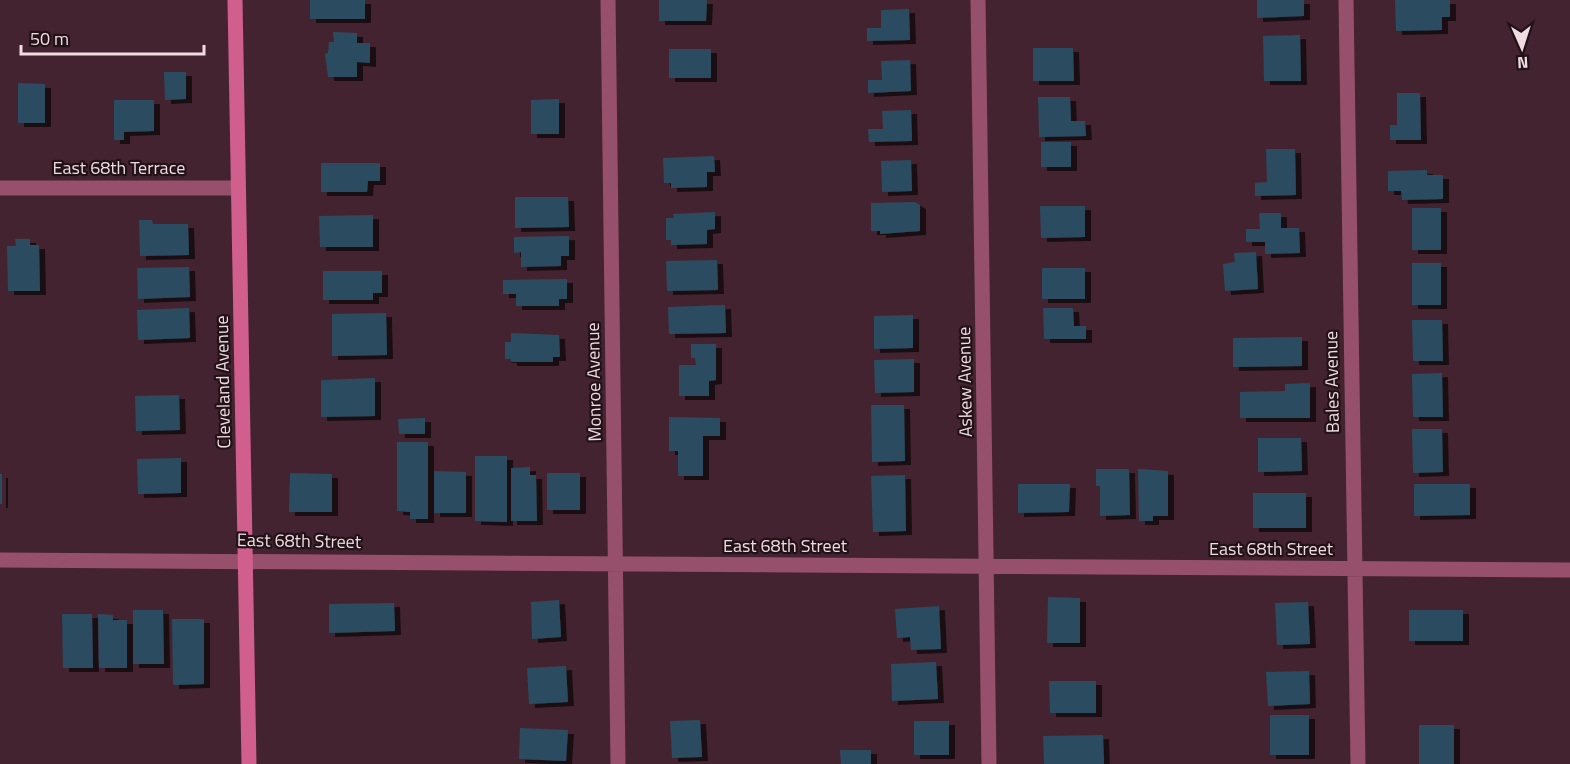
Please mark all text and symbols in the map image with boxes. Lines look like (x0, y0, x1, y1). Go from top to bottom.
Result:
scale bar (21, 18, 204, 56)
north arrow (1492, 18, 1552, 78)
text: 50 m (30, 25, 69, 52)
text: N (1517, 51, 1529, 75)
street label: East 68th Terrace (53, 154, 185, 181)
street label: Cleveland Avenue (208, 315, 237, 449)
street label: Monroe Avenue (579, 322, 608, 442)
street label: Askew Avenue (950, 327, 979, 437)
street label: Bales Avenue (1317, 331, 1346, 433)
street label: East 68th Street (237, 526, 362, 555)
street label: East 68th Street (723, 532, 848, 559)
street label: East 68th Street (1209, 535, 1334, 562)

